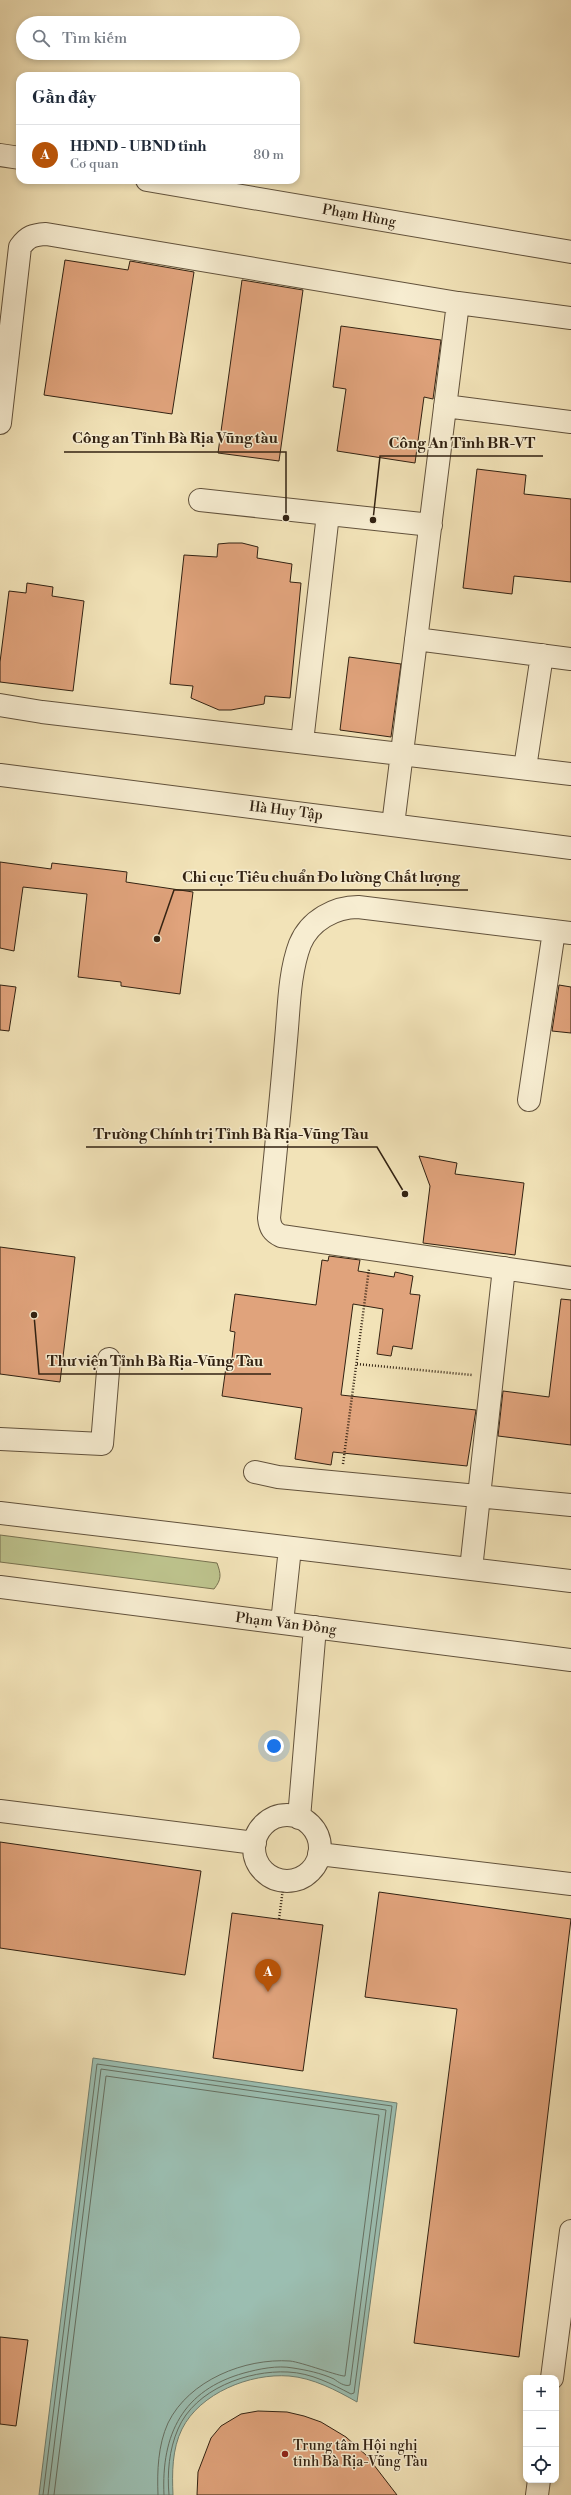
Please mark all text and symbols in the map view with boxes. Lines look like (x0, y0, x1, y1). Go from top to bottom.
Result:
search box (16, 16, 300, 60)
icon: search (30, 27, 52, 49)
text: Tìm kiếm (62, 29, 127, 48)
text: Gần đây (32, 87, 96, 109)
text: HĐND - UBND tỉnh (70, 137, 207, 156)
text: A (40, 147, 50, 163)
text: 80 m (253, 147, 284, 163)
text: Cơ quan (70, 156, 119, 172)
street label: Phạm Hùng (321, 201, 398, 231)
callout: Công an Tỉnh Bà Rịa Vũng tàu (64, 425, 286, 452)
text: Công an Tỉnh Bà Rịa Vũng tàu (72, 429, 279, 448)
callout: Công An Tỉnh BR-VT (380, 429, 543, 456)
text: Công An Tỉnh BR-VT (389, 434, 536, 453)
street label: Hà Huy Tập (248, 798, 324, 824)
callout: Chi cục Tiêu chuẩn Đo lường Chất lượng (174, 863, 468, 890)
text: Chi cục Tiêu chuẩn Đo lường Chất lượng (182, 868, 461, 887)
callout: Trường Chính trị Tỉnh Bà Rịa-Vũng Tàu (86, 1120, 377, 1147)
text: Trường Chính trị Tỉnh Bà Rịa-Vũng Tàu (93, 1125, 369, 1144)
callout: Thư viện Tỉnh Bà Rịa-Vũng Tàu (39, 1347, 271, 1374)
text: Thư viện Tỉnh Bà Rịa-Vũng Tàu (47, 1352, 264, 1371)
street label: Phạm Văn Đồng (234, 1609, 338, 1639)
your location (264, 1736, 284, 1756)
pin: A (255, 1959, 281, 1992)
map controls (523, 2375, 559, 2483)
button: + (523, 2375, 559, 2411)
button: − (523, 2411, 559, 2447)
place label: Trung tâm Hội nghị tỉnh Bà Rịa-Vũng Tàu (293, 2437, 428, 2471)
button: locate (523, 2447, 559, 2483)
marker: Trung tâm Hội nghị tỉnh Bà Rịa-Vũng Tàu (280, 2449, 290, 2459)

